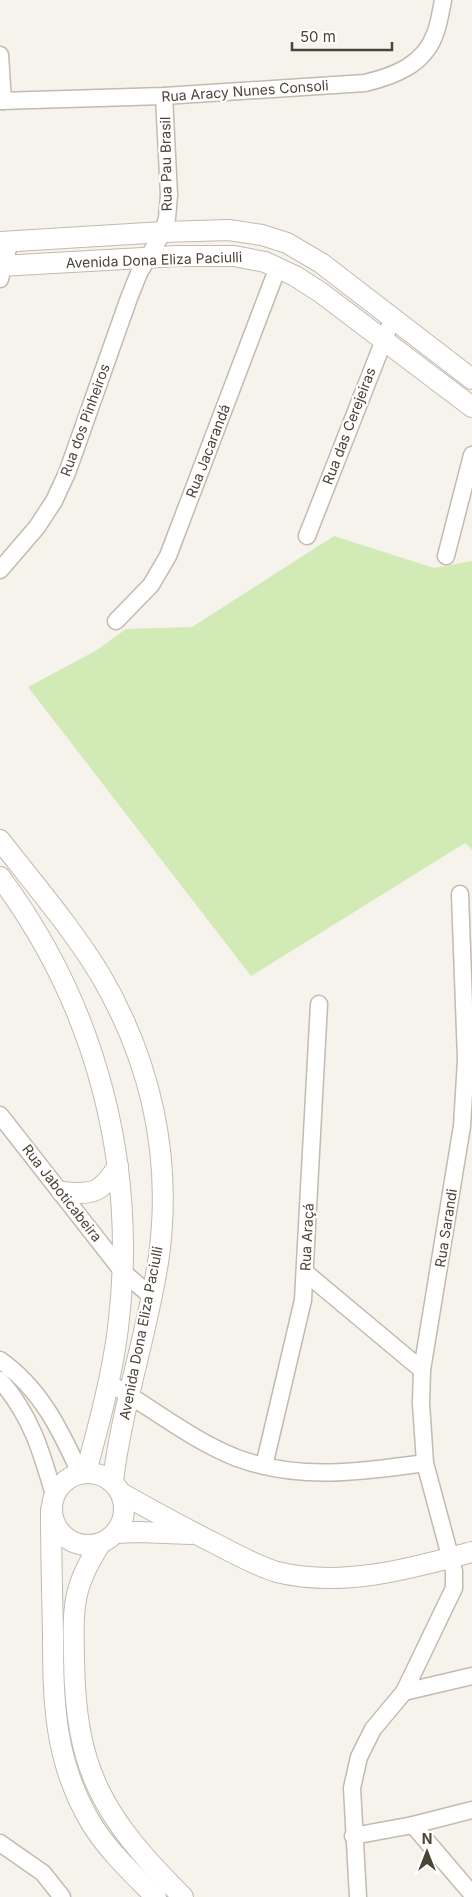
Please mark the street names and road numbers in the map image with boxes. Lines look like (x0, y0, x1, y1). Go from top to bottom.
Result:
street label: Rua Aracy Nunes Consoli (161, 76, 329, 105)
street label: Rua Pau Brasil (156, 117, 175, 211)
street label: Avenida Dona Eliza Paciulli (66, 248, 242, 271)
street label: Rua dos Pinheiros (56, 361, 113, 478)
street label: Rua das Cerejeiras (318, 365, 379, 487)
street label: Rua Jacarandá (182, 402, 233, 500)
street label: Rua Jaboticabeira (19, 1141, 106, 1245)
street label: Rua Sarandi (431, 1187, 460, 1268)
street label: Rua Araçá (296, 1203, 317, 1271)
street label: Avenida Dona Eliza Paciulli (115, 1245, 166, 1421)

